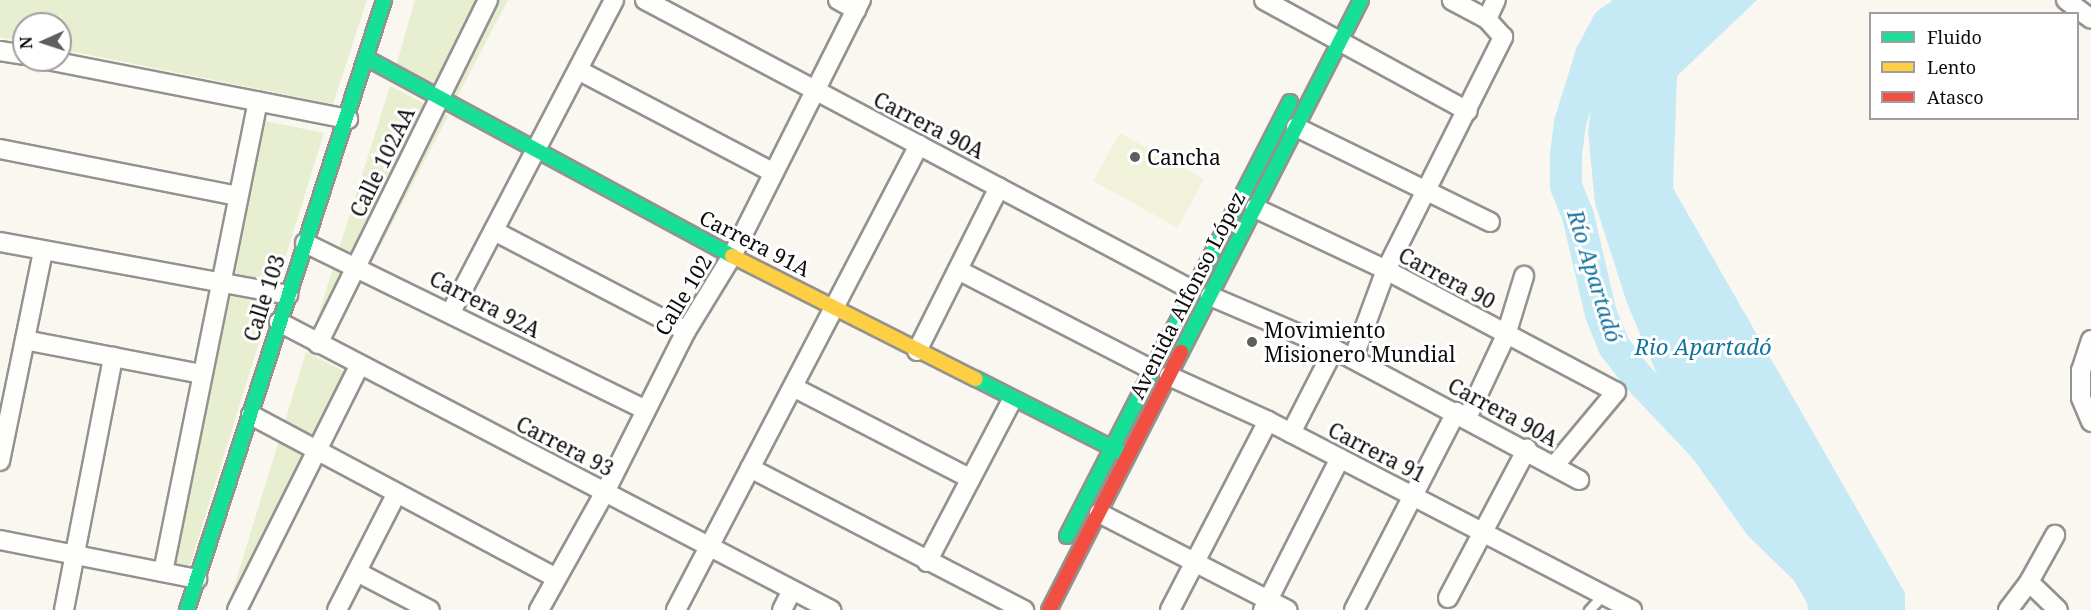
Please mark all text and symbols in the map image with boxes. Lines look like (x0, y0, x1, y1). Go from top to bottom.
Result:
north arrow (12, 12, 72, 72)
legend (1869, 12, 2079, 120)
text: Fluido (1927, 25, 1982, 49)
text: N (15, 36, 37, 50)
text: Lento (1927, 55, 1976, 79)
text: Atasco (1927, 85, 1984, 109)
street label: Carrera 90A (869, 86, 989, 164)
street label: Calle 102AA (345, 103, 419, 221)
place label: Cancha (1147, 144, 1221, 170)
marker: Cancha (1128, 150, 1142, 164)
street label: Avenida Alfonso López (1124, 187, 1250, 403)
street label: Carrera 91A (695, 204, 815, 282)
water label: Río Apartadó (1562, 207, 1628, 345)
street label: Carrera 90 (1394, 242, 1500, 314)
street label: Calle 102 (649, 250, 717, 340)
street label: Calle 103 (238, 251, 290, 345)
street label: Carrera 92A (425, 265, 545, 343)
place label: Movimiento Misionero Mundial (1264, 317, 1455, 367)
water label: Rio Apartadó (1634, 334, 1772, 360)
marker: Movimiento Misionero Mundial (1245, 335, 1259, 349)
street label: Carrera 90A (1444, 373, 1562, 451)
street label: Carrera 93 (512, 411, 618, 481)
street label: Carrera 91 (1324, 417, 1430, 487)

